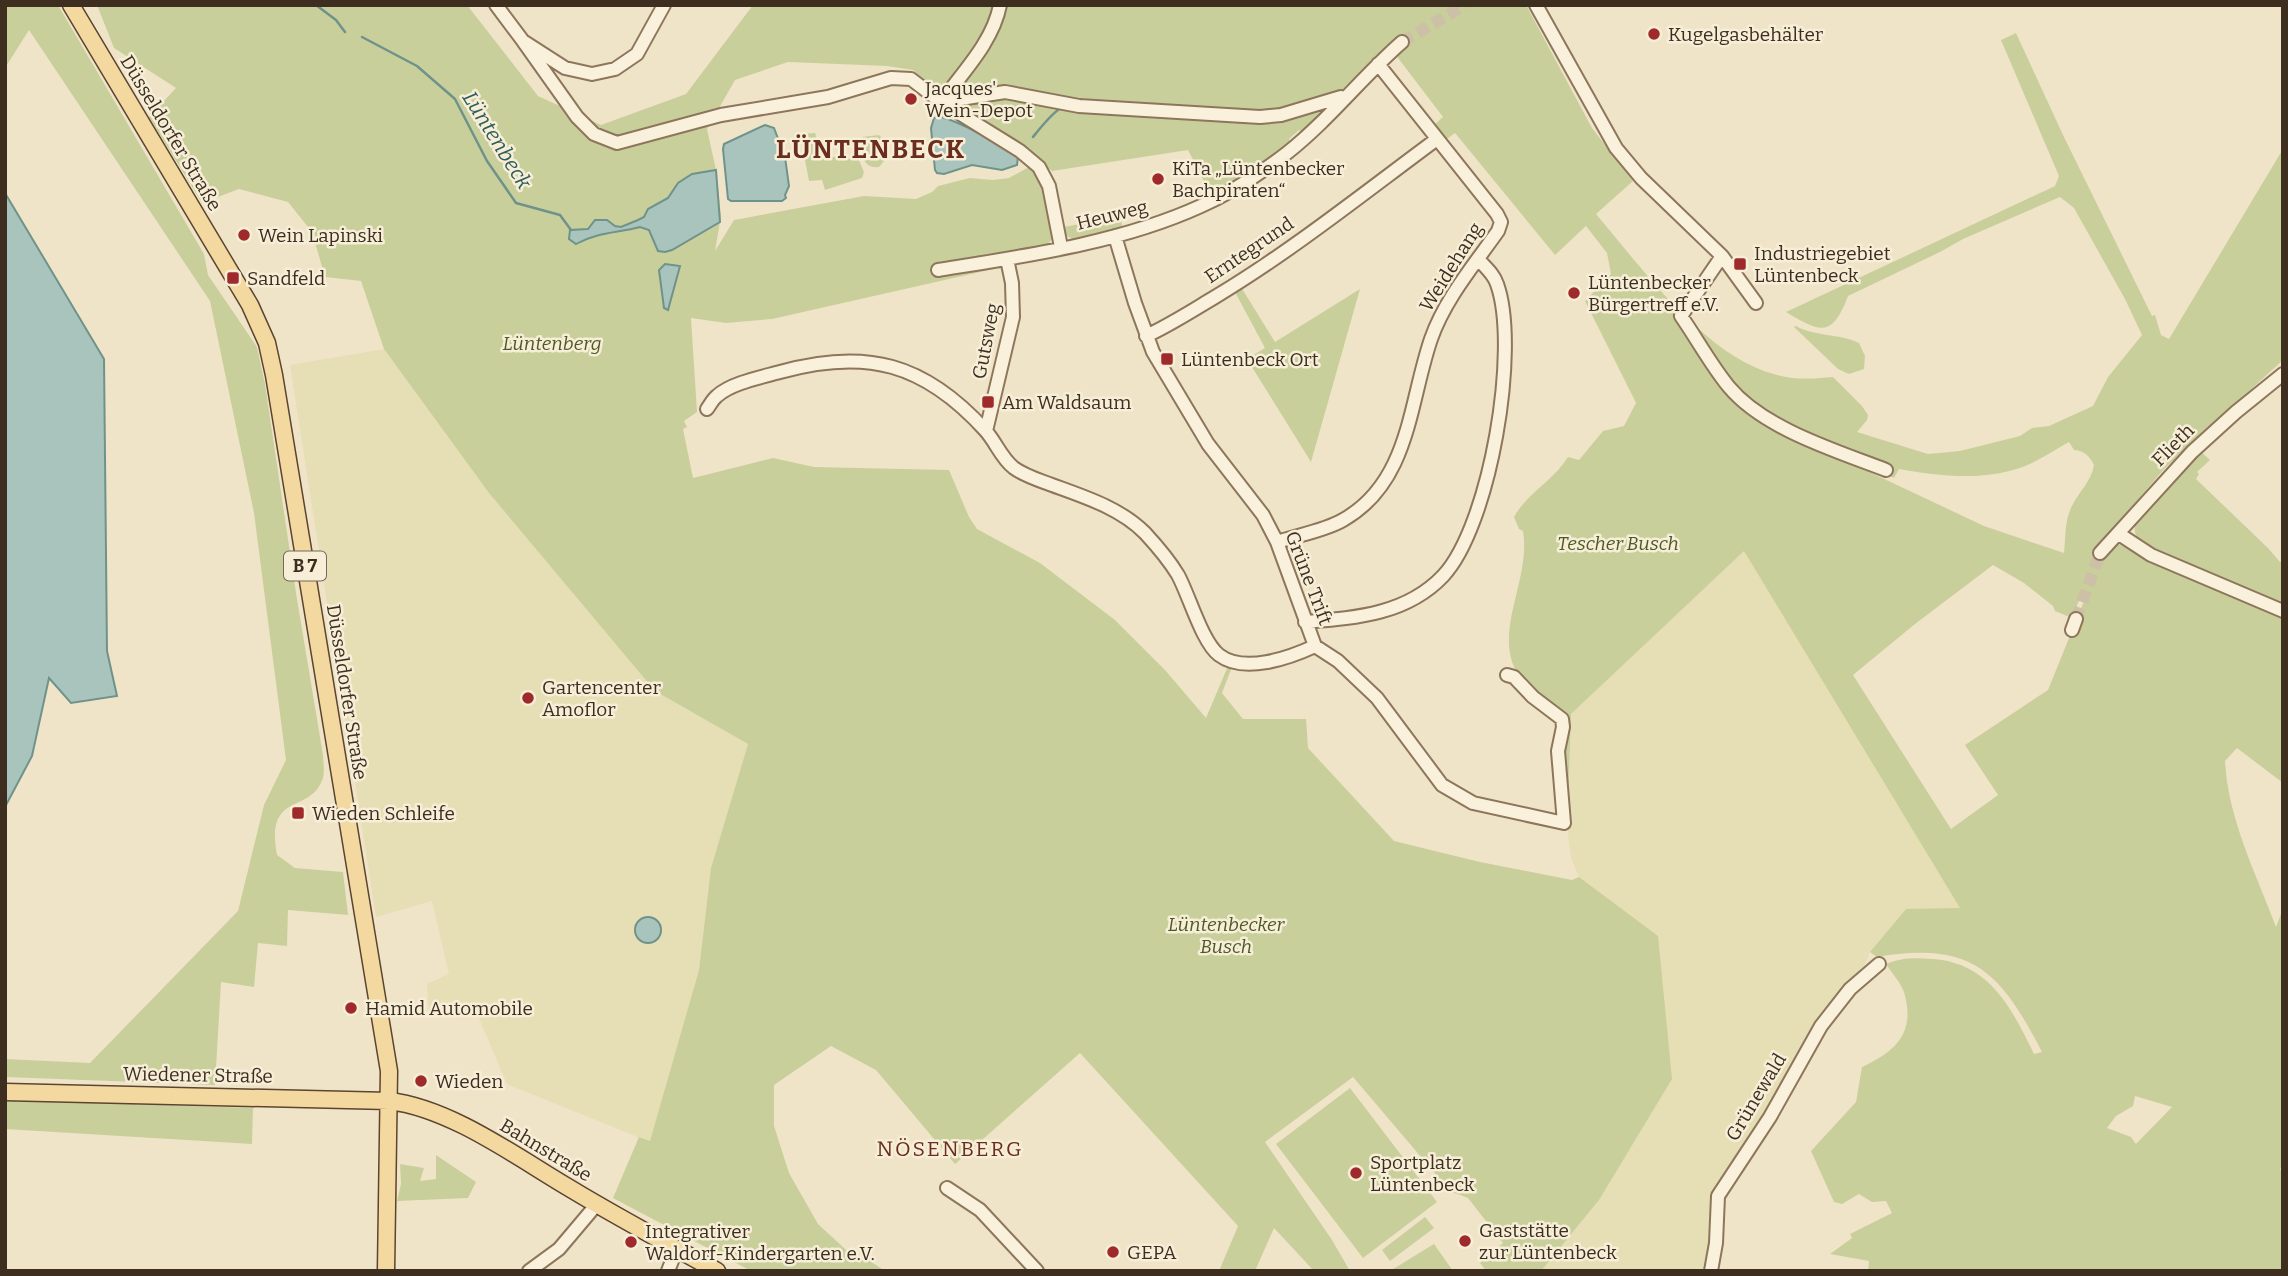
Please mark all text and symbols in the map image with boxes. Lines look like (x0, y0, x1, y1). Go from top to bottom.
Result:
place label: Kugelgasbehälter (1668, 23, 1824, 46)
marker: Kugelgasbehälter (1646, 26, 1662, 42)
street label: Düsseldorfer Straße (115, 51, 227, 215)
place label: Jacques' Wein-Depot (924, 77, 1033, 122)
water label: Lüntenbeck (457, 86, 538, 194)
marker: Jacques' Wein-Depot (903, 91, 919, 107)
district label: LÜNTENBECK (776, 134, 966, 165)
place label: KiTa „Lüntenbecker Bachpiraten“ (1172, 157, 1345, 202)
marker: KiTa „Lüntenbecker Bachpiraten“ (1150, 171, 1166, 187)
street label: Heuweg (1074, 195, 1150, 235)
street label: Erntegrund (1200, 212, 1298, 288)
street label: Weidehang (1415, 218, 1488, 316)
place label: Wein Lapinski (258, 224, 383, 247)
marker: Wein Lapinski (236, 227, 252, 243)
place label: Industriegebiet Lüntenbeck (1754, 242, 1891, 287)
marker: Industriegebiet Lüntenbeck (1732, 256, 1748, 272)
place label: Sandfeld (247, 267, 325, 290)
marker: Sandfeld (225, 270, 241, 286)
place label: Lüntenbecker Bürgertreff e.V. (1588, 271, 1719, 316)
marker: Lüntenbecker Bürgertreff e.V. (1566, 285, 1582, 301)
street label: Gutsweg (967, 301, 1005, 381)
park label: Lüntenberg (502, 332, 602, 355)
place label: Lüntenbeck Ort (1181, 348, 1319, 371)
marker: Lüntenbeck Ort (1159, 351, 1175, 367)
place label: Am Waldsaum (1002, 391, 1131, 414)
marker: Am Waldsaum (980, 394, 996, 410)
street label: Flieth (2147, 419, 2199, 471)
street label: Grüne Trift (1281, 528, 1337, 628)
park label: Tescher Busch (1557, 532, 1679, 555)
road number: B 7 (284, 552, 326, 580)
street label: Düsseldorfer Straße (322, 603, 372, 781)
place label: Gartencenter Amoflor (542, 676, 661, 721)
marker: Gartencenter Amoflor (520, 690, 536, 706)
place label: Wieden Schleife (312, 802, 455, 825)
marker: Wieden Schleife (290, 805, 306, 821)
park label: Lüntenbecker Busch (1168, 913, 1286, 958)
place label: Hamid Automobile (365, 997, 533, 1020)
marker: Hamid Automobile (343, 1000, 359, 1016)
street label: Grünewald (1721, 1049, 1791, 1145)
street label: Wiedener Straße (123, 1062, 273, 1088)
place label: Wieden (435, 1070, 503, 1093)
marker: Wieden (413, 1073, 429, 1089)
street label: Bahnstraße (496, 1114, 596, 1186)
district label: NÖSENBERG (876, 1136, 1024, 1162)
place label: Sportplatz Lüntenbeck (1370, 1151, 1475, 1196)
marker: Sportplatz Lüntenbeck (1348, 1165, 1364, 1181)
place label: Gaststätte zur Lüntenbeck (1479, 1219, 1617, 1264)
place label: Integrativer Waldorf-Kindergarten e.V. (645, 1220, 875, 1265)
marker: Gaststätte zur Lüntenbeck (1457, 1233, 1473, 1249)
marker: Integrativer Waldorf-Kindergarten e.V. (623, 1234, 639, 1250)
place label: GEPA (1127, 1241, 1177, 1264)
marker: GEPA (1105, 1244, 1121, 1260)

